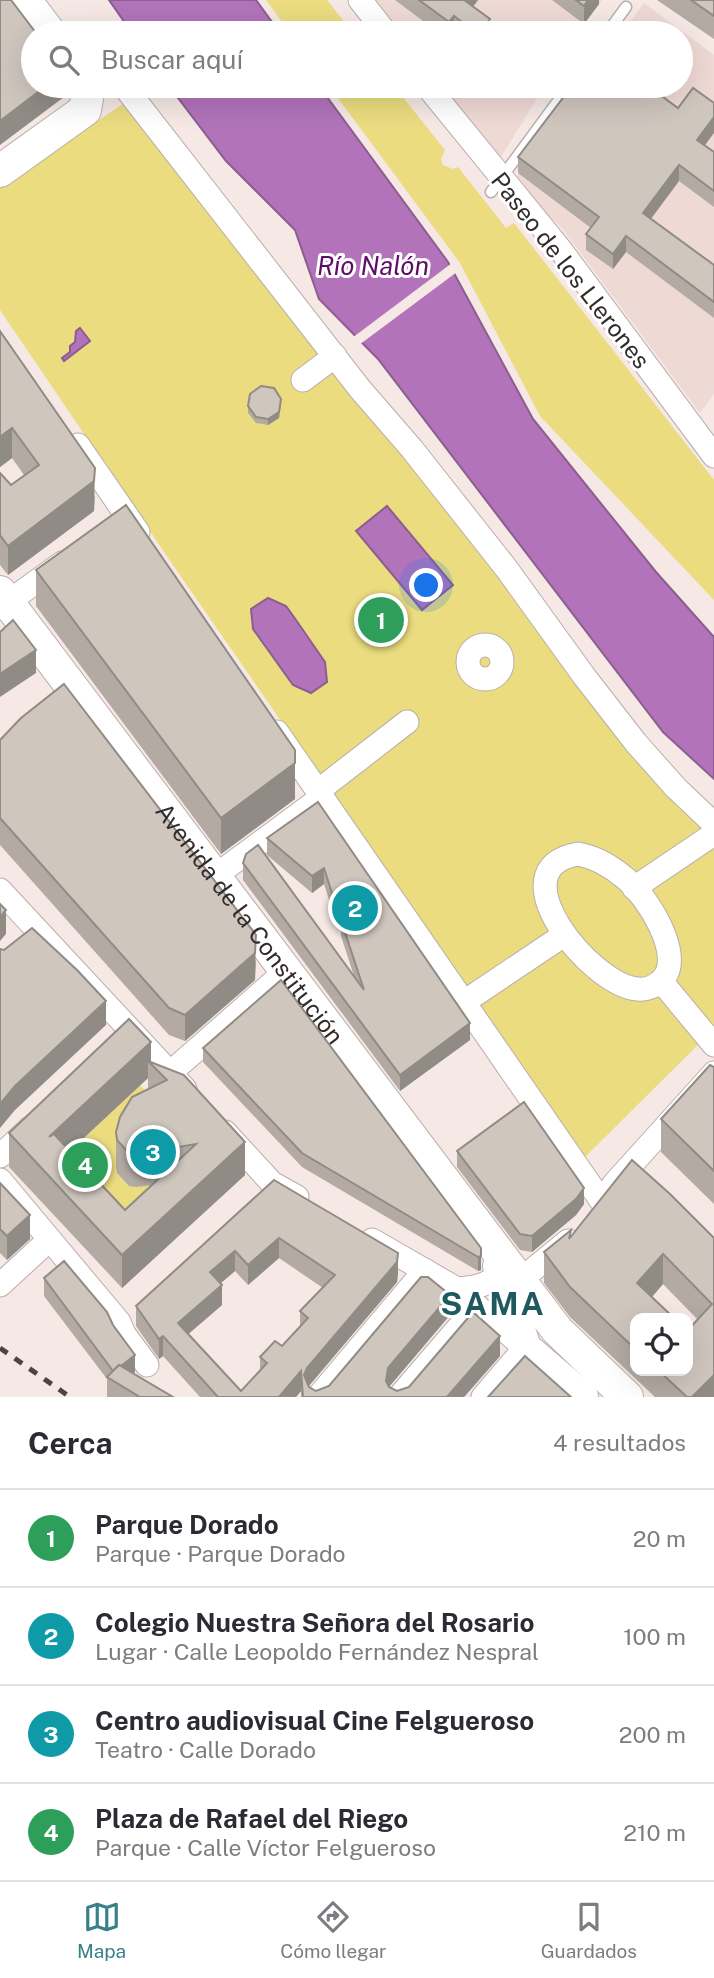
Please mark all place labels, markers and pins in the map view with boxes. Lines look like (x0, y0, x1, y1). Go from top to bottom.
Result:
pin: 1 (358, 594, 404, 646)
pin: 2 (332, 882, 378, 934)
pin: 3 (130, 1126, 176, 1178)
pin: 4 (62, 1139, 108, 1191)

